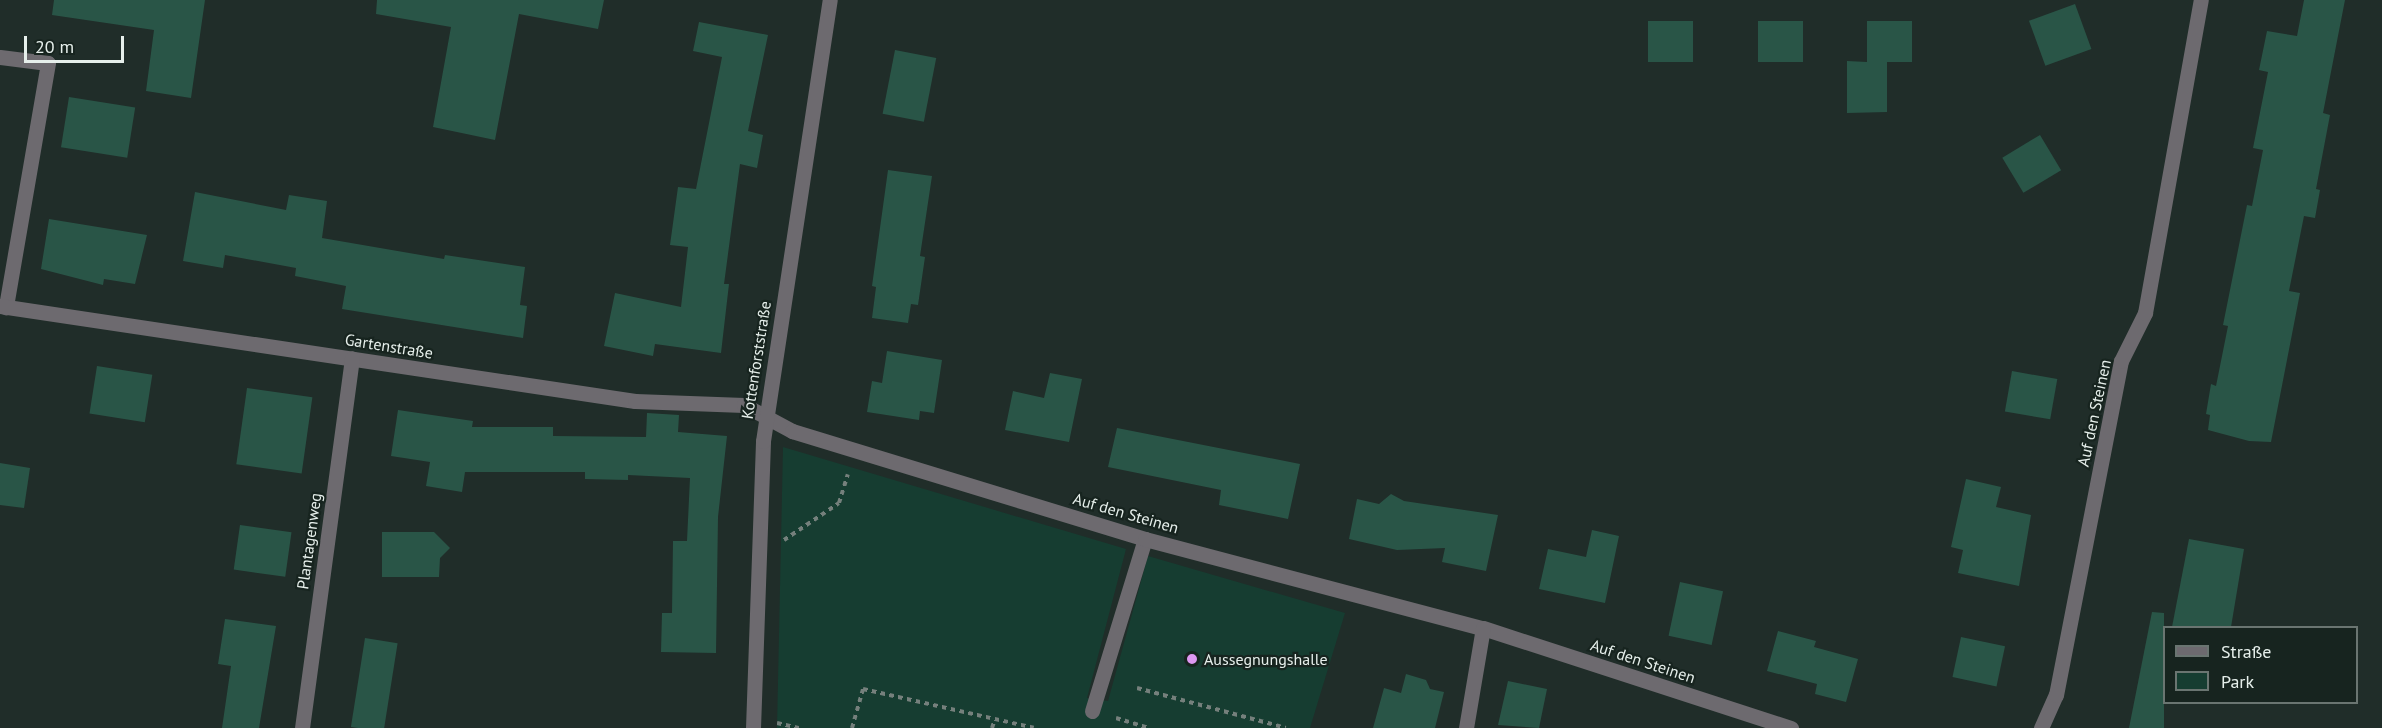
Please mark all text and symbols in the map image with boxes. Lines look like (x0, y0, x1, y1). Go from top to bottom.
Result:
scale bar (27, 24, 128, 62)
text: 20 m (35, 35, 74, 58)
street label: Kottenforststraße (737, 300, 775, 420)
street label: Gartenstraße (344, 330, 434, 362)
street label: Auf den Steinen (2073, 358, 2115, 468)
street label: Auf den Steinen (1071, 489, 1181, 537)
street label: Plantagenweg (293, 492, 325, 590)
legend (2163, 626, 2358, 704)
street label: Auf den Steinen (1588, 635, 1698, 687)
text: Straße (2221, 640, 2272, 663)
place label: Aussegnungshalle (1204, 649, 1328, 669)
marker: Aussegnungshalle (1185, 652, 1199, 666)
text: Park (2221, 670, 2254, 693)

